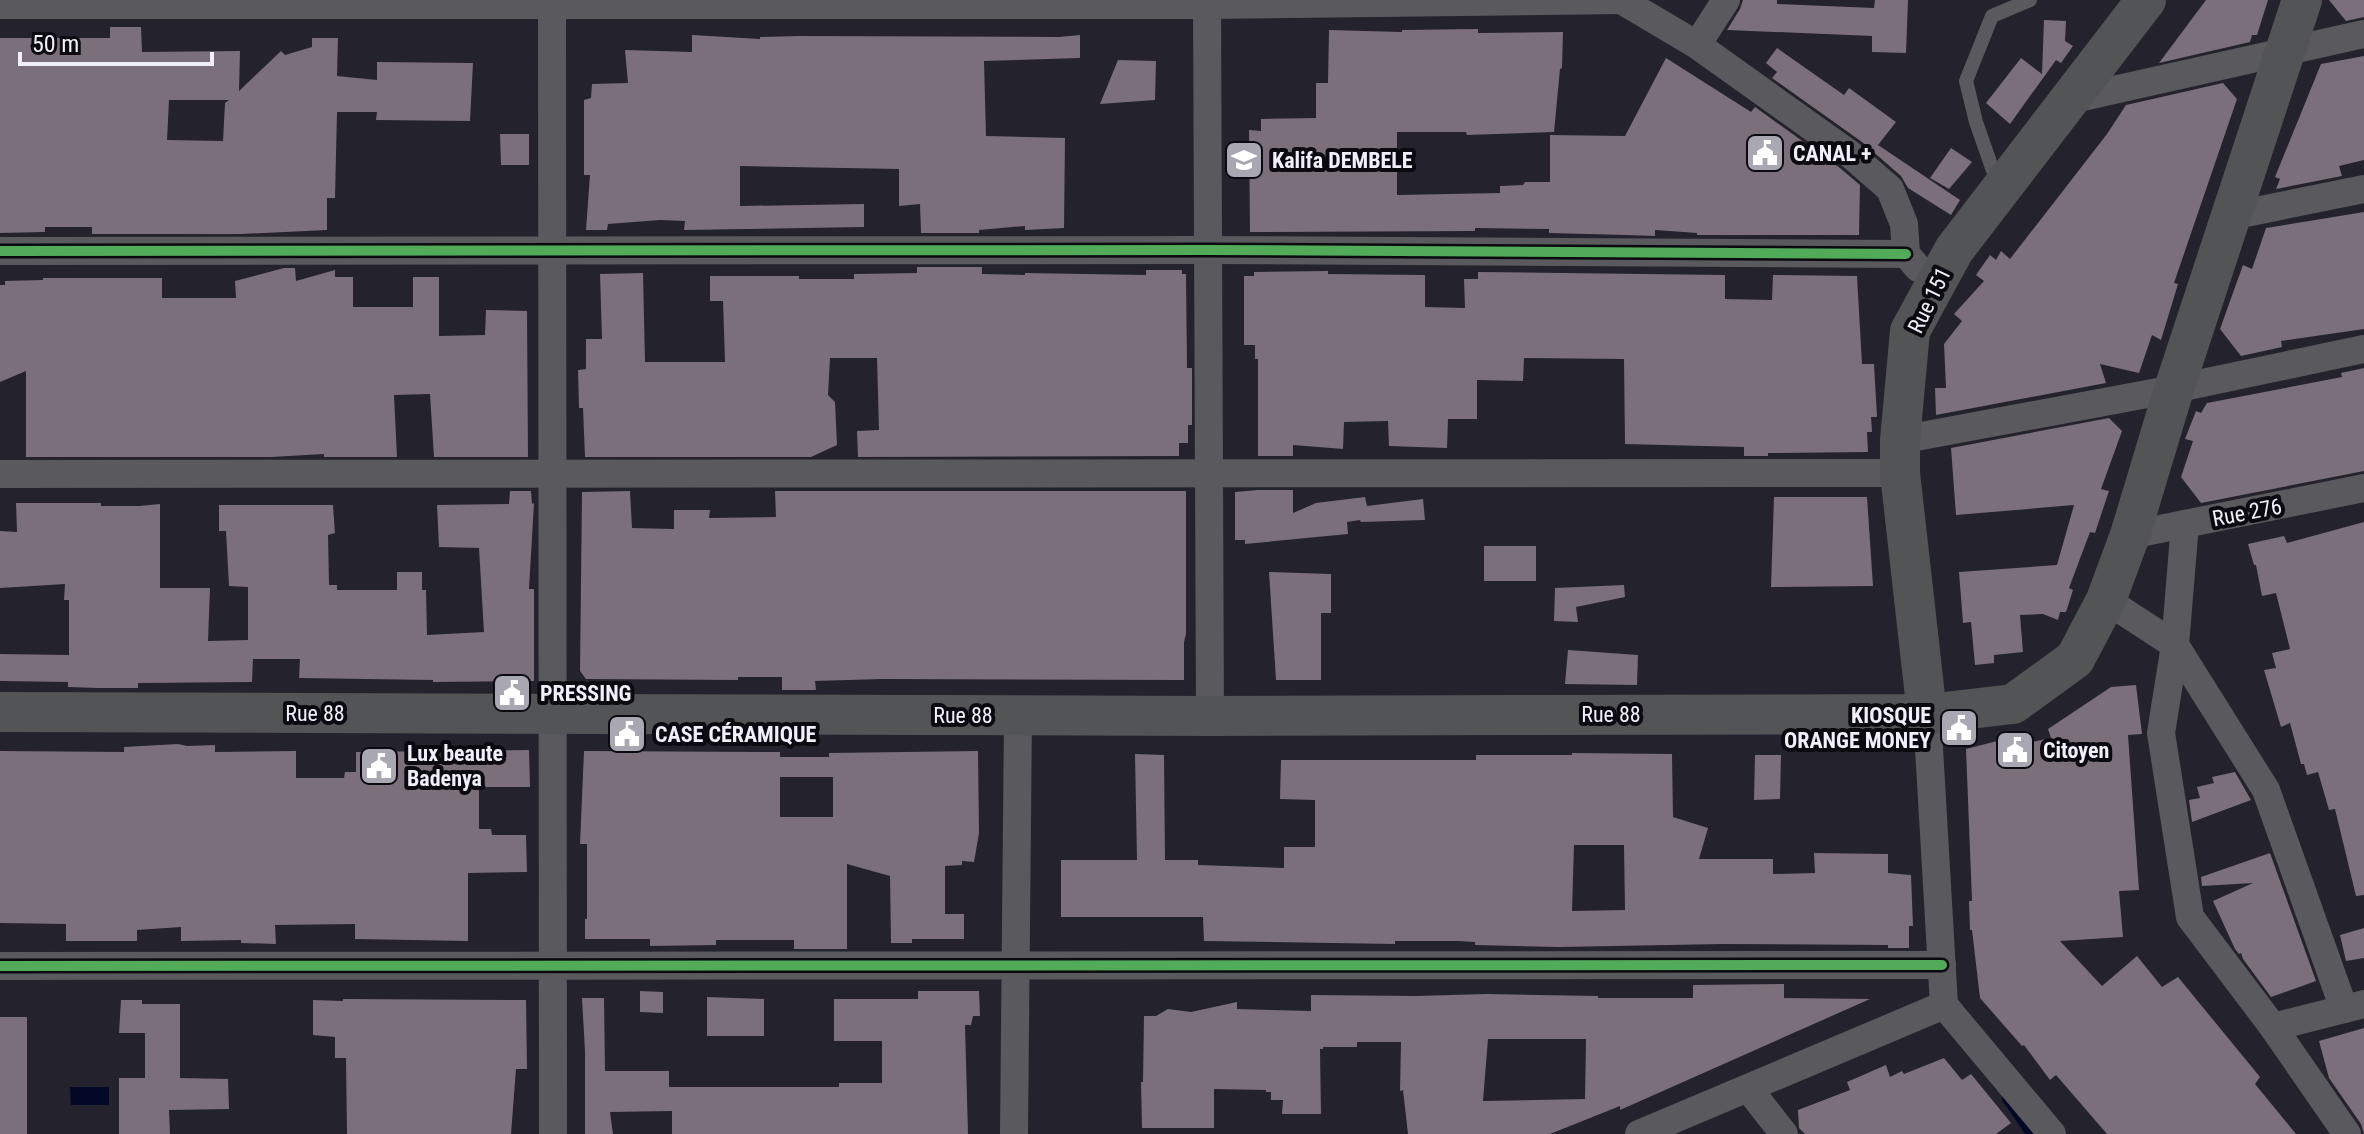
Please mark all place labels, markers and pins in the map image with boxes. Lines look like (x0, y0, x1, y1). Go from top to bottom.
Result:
public building icon: CANAL + (1744, 132, 1786, 174)
school or university icon: Kalifa DEMBELE (1223, 139, 1265, 181)
place label: CANAL + (1793, 141, 1872, 166)
place label: Kalifa DEMBELE (1272, 148, 1413, 173)
public building icon: PRESSING (491, 672, 533, 714)
place label: PRESSING (540, 681, 632, 706)
place label: KIOSQUE ORANGE MONEY (1784, 703, 1931, 753)
public building icon: KIOSQUE ORANGE MONEY (1938, 707, 1980, 749)
public building icon: CASE CÉRAMIQUE (606, 713, 648, 755)
place label: CASE CÉRAMIQUE (655, 722, 817, 747)
public building icon: Citoyen (1994, 729, 2036, 771)
place label: Citoyen (2043, 738, 2109, 763)
place label: Lux beaute Badenya (407, 741, 503, 791)
public building icon: Lux beaute Badenya (358, 745, 400, 787)

